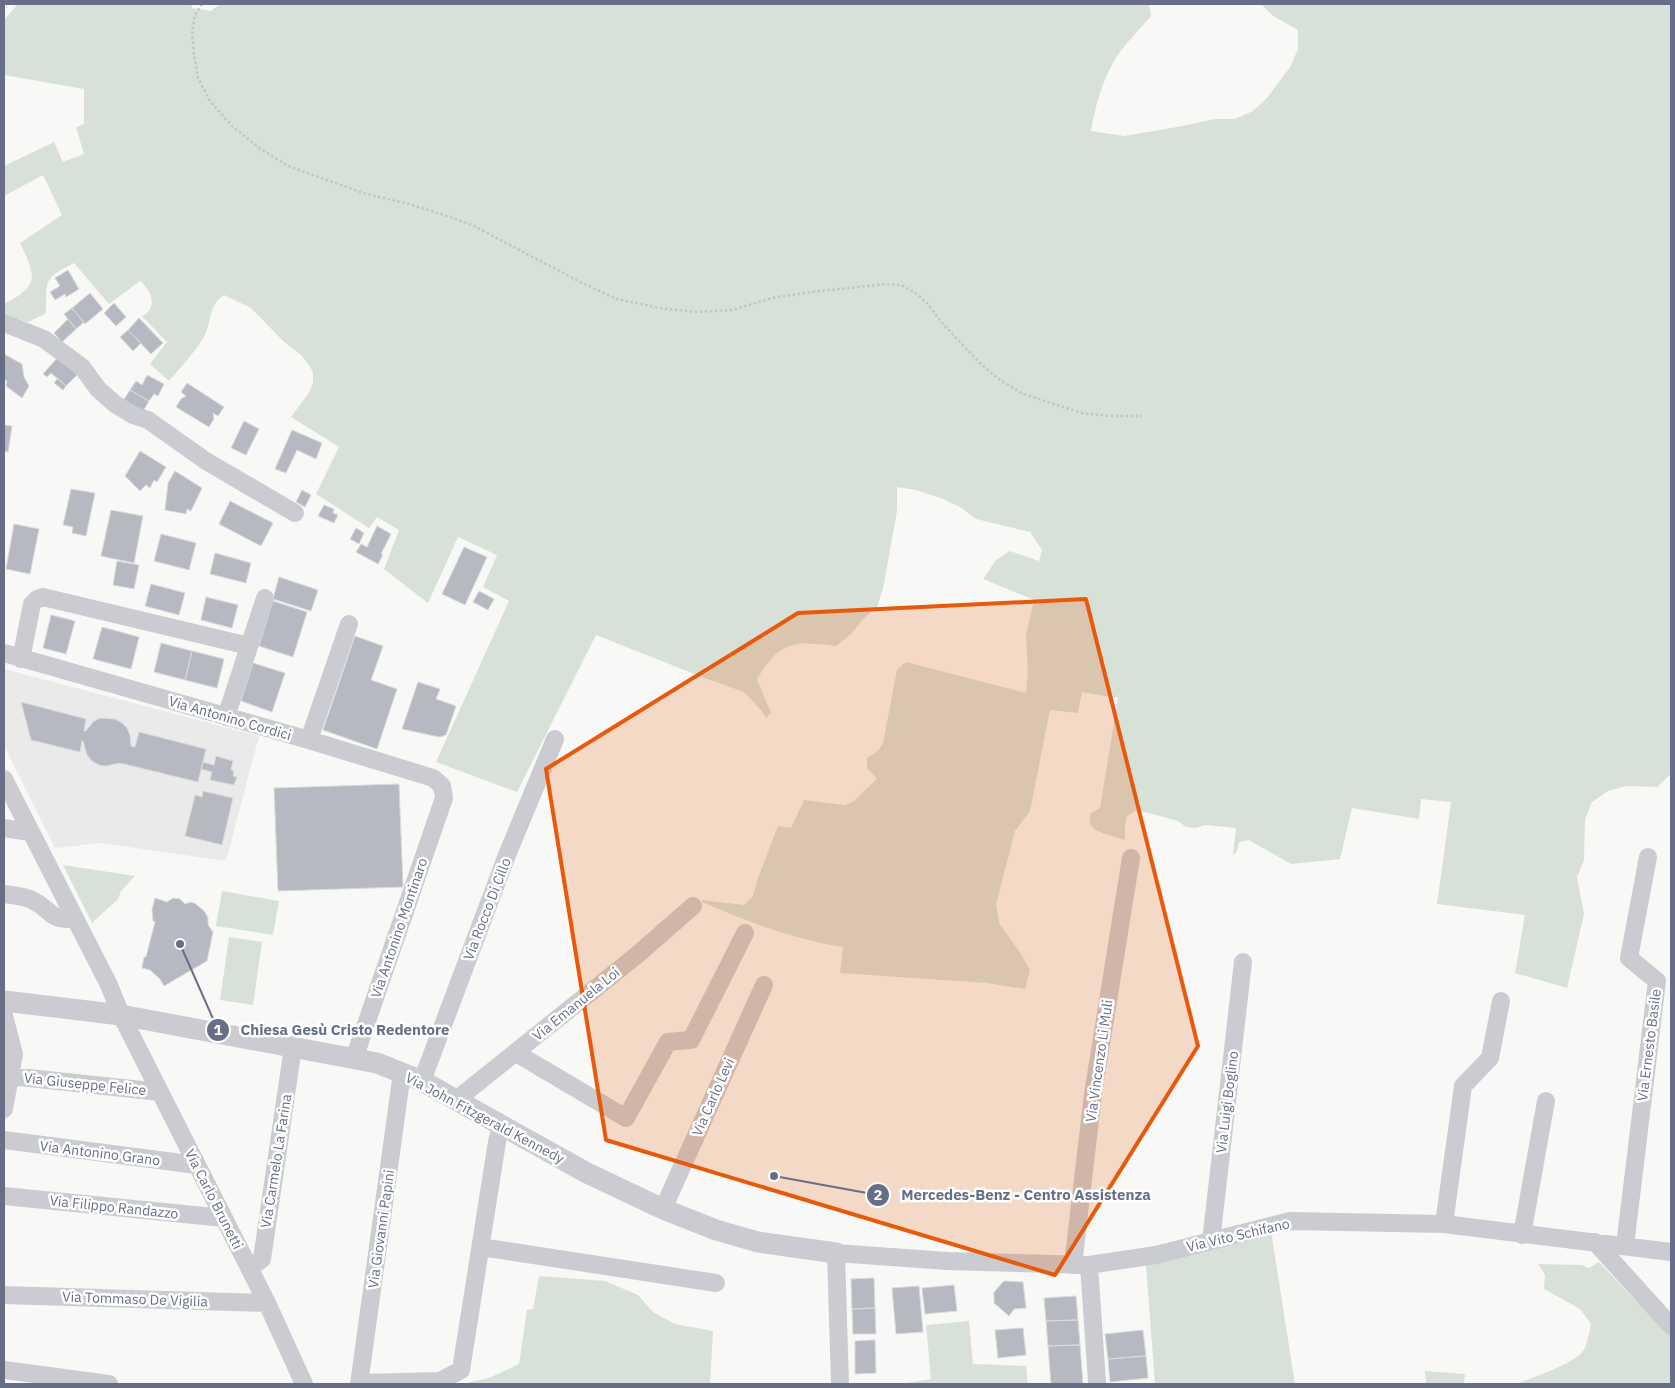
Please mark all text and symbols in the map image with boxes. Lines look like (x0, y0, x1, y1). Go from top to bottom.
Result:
street label: Via Antonino Cordici (167, 692, 293, 744)
street label: Via Antonino Montinaro (367, 855, 431, 1000)
street label: Via Rocco Di Cillo (459, 855, 515, 963)
street label: Via Emanuela Loi (529, 963, 623, 1045)
street label: Via Ernesto Basile (1633, 988, 1665, 1102)
street label: Via Vincenzo Li Muli (1082, 999, 1116, 1123)
callout: Chiesa Gesù Cristo Redentore (206, 1015, 460, 1045)
text: 1 (213, 1020, 223, 1039)
text: Chiesa Gesù Cristo Redentore (241, 1020, 449, 1039)
street label: Via Luigi Boglino (1212, 1050, 1242, 1154)
street label: Via Carlo Levi (688, 1055, 738, 1139)
street label: Via John Fitzgerald Kennedy (402, 1068, 568, 1168)
street label: Via Giuseppe Felice (23, 1069, 147, 1099)
street label: Via Carmelo La Farina (257, 1092, 296, 1229)
street label: Via Antonino Grano (39, 1137, 161, 1169)
street label: Via Carlo Brunetti (181, 1146, 247, 1252)
street label: Via Giovanni Papini (364, 1169, 398, 1289)
callout: Mercedes-Benz - Centro Assistenza (866, 1180, 1160, 1210)
text: 2 (873, 1185, 883, 1204)
text: Mercedes-Benz - Centro Assistenza (901, 1185, 1151, 1204)
street label: Via Filippo Randazzo (49, 1191, 179, 1223)
street label: Via Vito Schifano (1185, 1214, 1291, 1256)
street label: Via Tommaso De Vigilia (62, 1287, 209, 1311)

